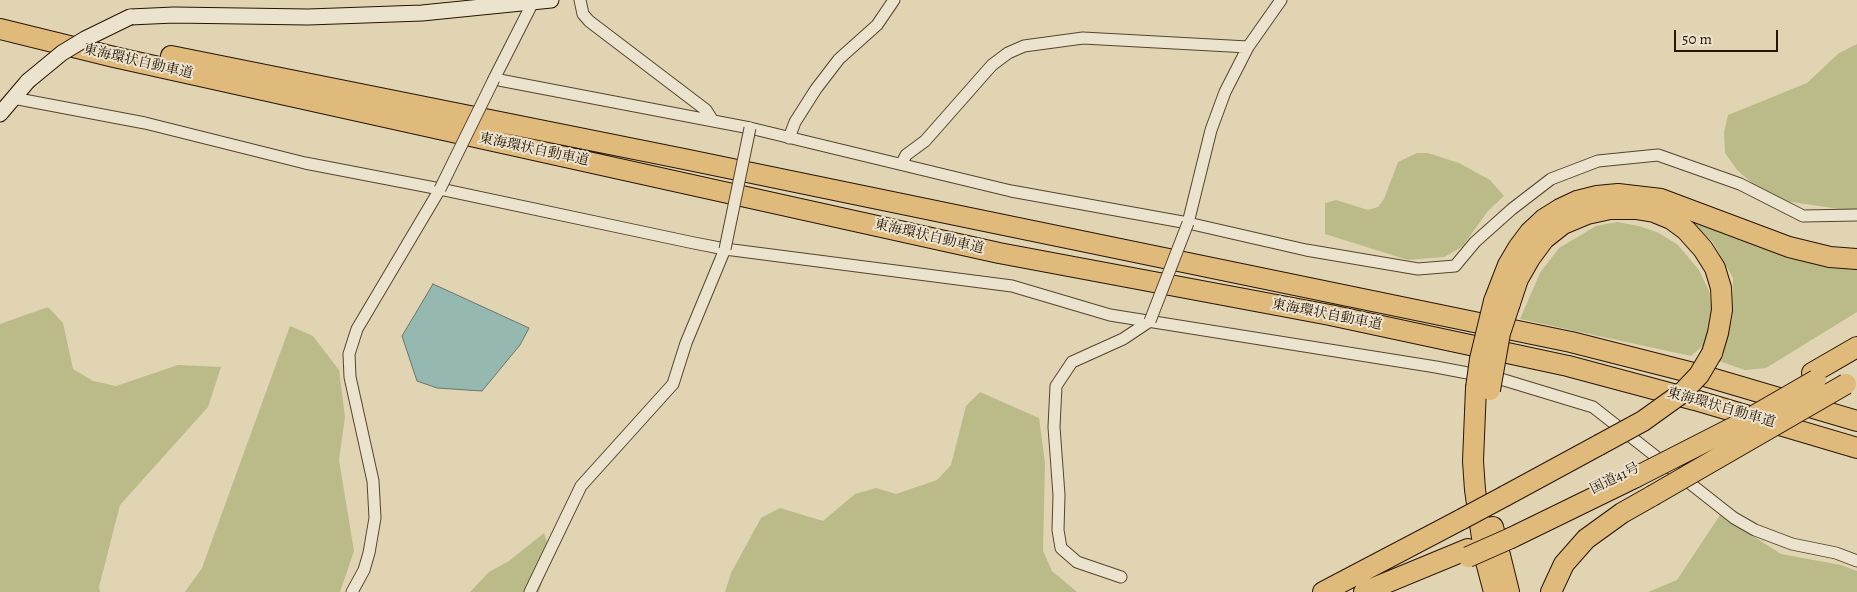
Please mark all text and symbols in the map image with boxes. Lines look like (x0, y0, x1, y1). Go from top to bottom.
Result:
scale bar (1677, 20, 1781, 52)
text: 50 m (1682, 29, 1712, 49)
street label: 東海環状自動車道 (82, 41, 194, 83)
street label: 東海環状自動車道 (477, 130, 591, 170)
street label: 東海環状自動車道 (873, 216, 985, 258)
street label: 東海環状自動車道 (1270, 296, 1384, 334)
street label: 東海環状自動車道 (1665, 384, 1777, 432)
street label: 国道41号 (1587, 460, 1643, 498)

